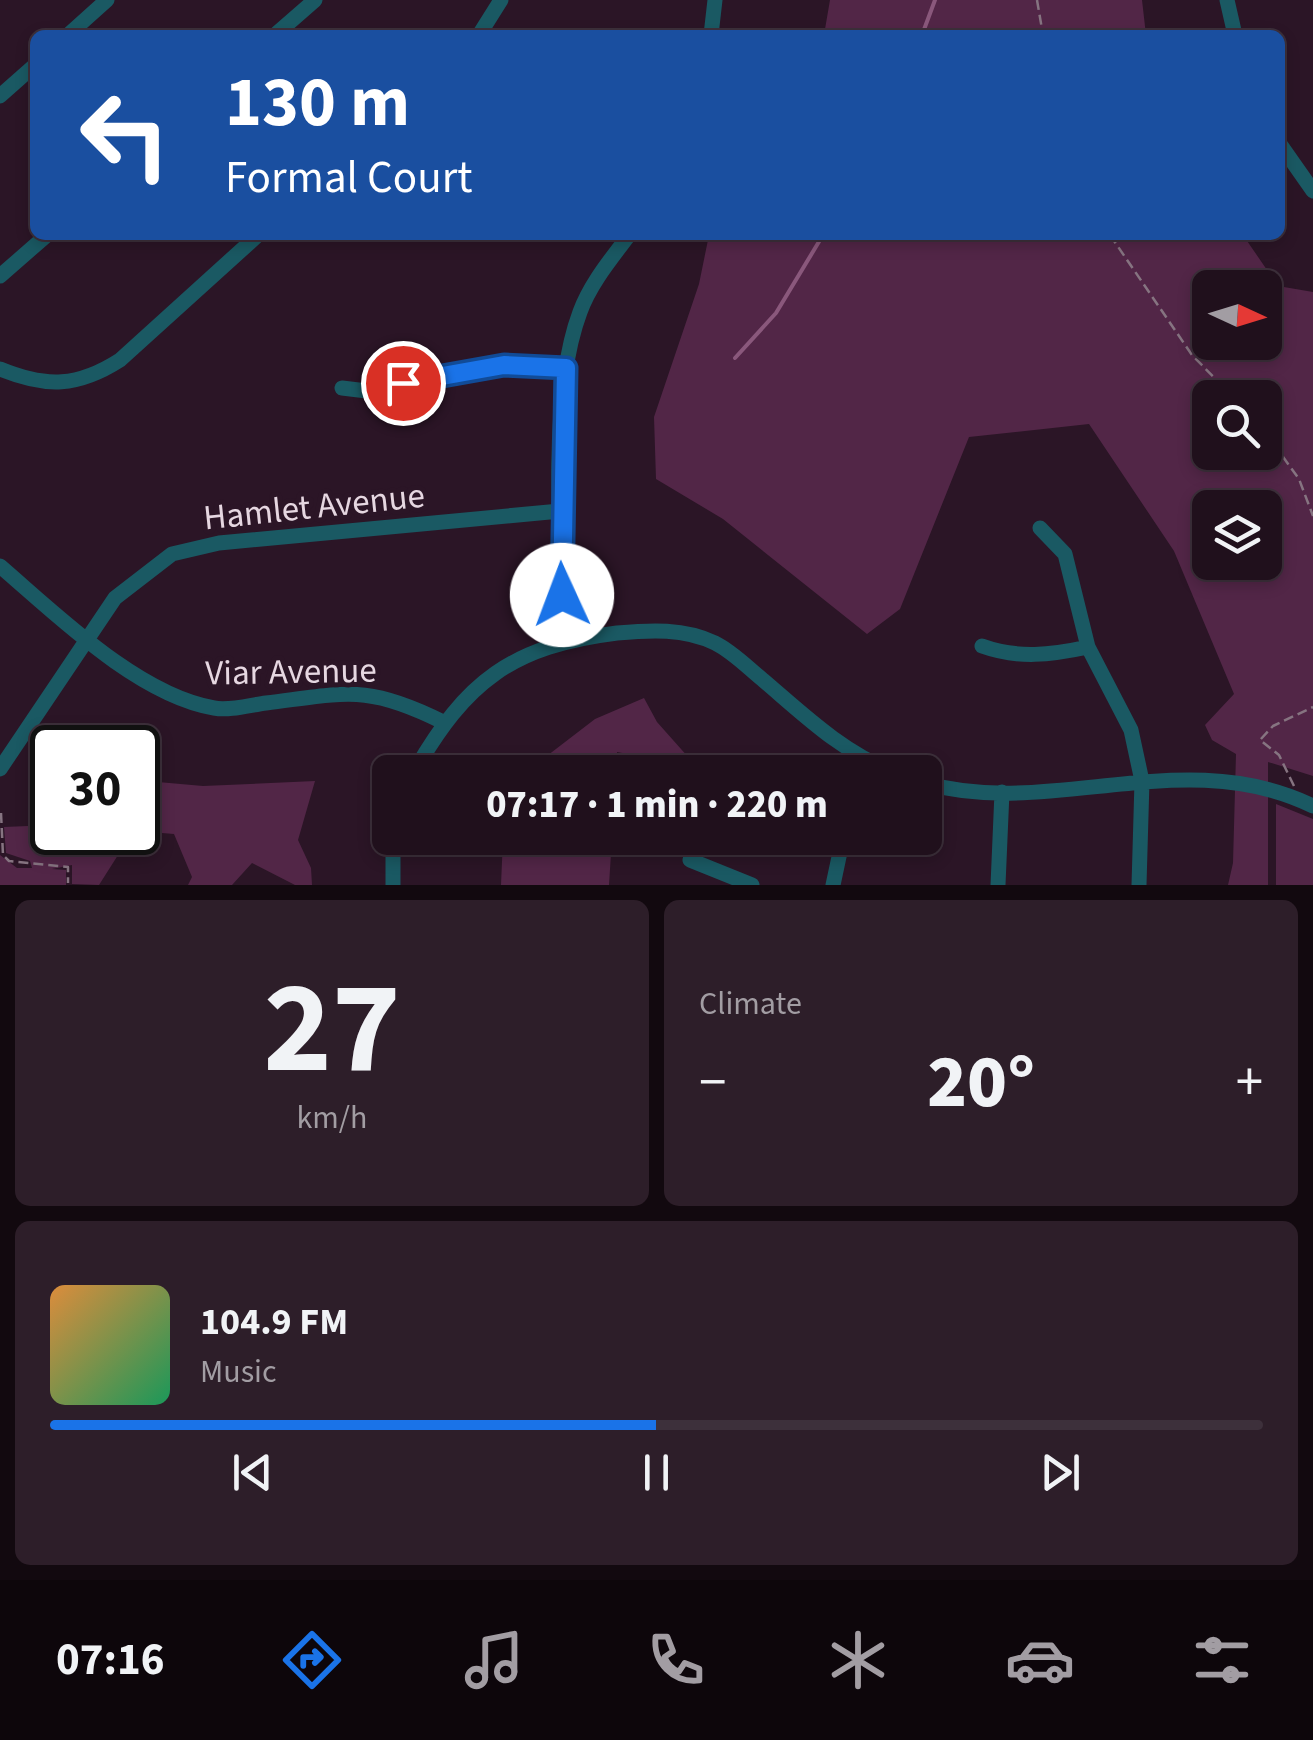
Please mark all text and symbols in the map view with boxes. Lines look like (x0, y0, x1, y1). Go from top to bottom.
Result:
text: 130 m (225, 53, 410, 153)
icon: left (60, 70, 190, 200)
text: Formal Court (225, 146, 472, 210)
north arrow (1192, 270, 1282, 360)
map controls (1192, 270, 1282, 580)
pin (361, 341, 446, 426)
icon: arrive (376, 356, 431, 411)
button: search (1192, 380, 1282, 470)
street label: Hamlet Avenue (201, 471, 427, 543)
button: layers (1192, 490, 1282, 580)
position arrow (510, 543, 614, 647)
street label: Viar Avenue (205, 646, 377, 698)
speed limit sign: 30 (30, 725, 160, 855)
text: 07:17 · 1 min · 220 m (486, 778, 828, 832)
text: 27 (263, 937, 401, 1122)
text: Climate (699, 981, 802, 1027)
text: 20° (927, 1029, 1035, 1136)
text: − (699, 1044, 726, 1122)
text: + (1236, 1044, 1263, 1122)
text: km/h (297, 1095, 367, 1141)
text: 104.9 FM (200, 1295, 348, 1349)
text: Music (200, 1349, 277, 1395)
icon: previous (225, 1445, 280, 1500)
icon: pause (629, 1445, 684, 1500)
icon: next (1033, 1445, 1088, 1500)
icon: directions (277, 1625, 347, 1695)
icon: music (459, 1625, 529, 1695)
icon: phone (641, 1625, 711, 1695)
icon: climate (823, 1625, 893, 1695)
icon: car (1005, 1625, 1075, 1695)
icon: filters (1187, 1625, 1257, 1695)
text: 07:16 (56, 1628, 165, 1692)

